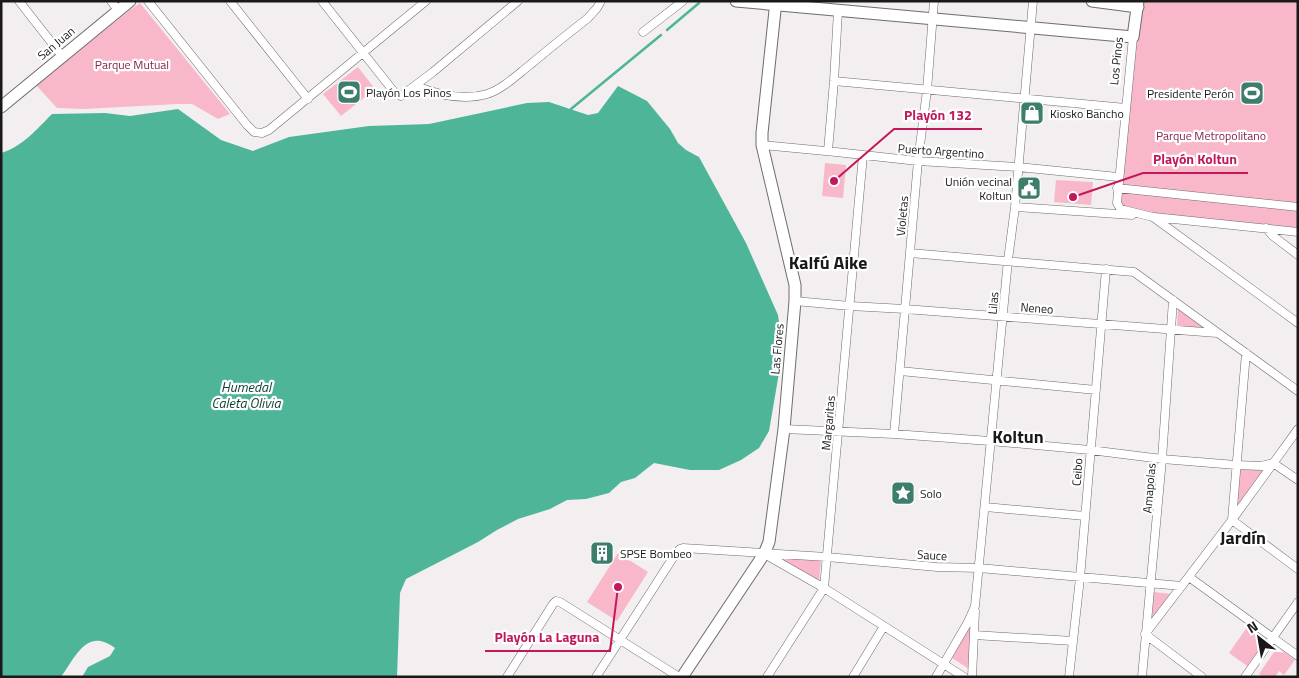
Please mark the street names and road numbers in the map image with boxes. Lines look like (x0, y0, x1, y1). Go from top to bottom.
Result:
street label: San Juan (33, 22, 79, 64)
street label: Los Pinos (1104, 36, 1128, 86)
street label: Puerto Argentino (897, 139, 985, 163)
street label: Violetas (891, 195, 913, 237)
street label: Lilas (983, 290, 1003, 315)
street label: Neneo (1020, 297, 1054, 319)
street label: Las Flores (765, 322, 789, 375)
street label: Margaritas (816, 394, 840, 451)
street label: Ceibo (1067, 457, 1087, 487)
street label: Amapolas (1137, 462, 1161, 514)
street label: Sauce (916, 544, 948, 566)

